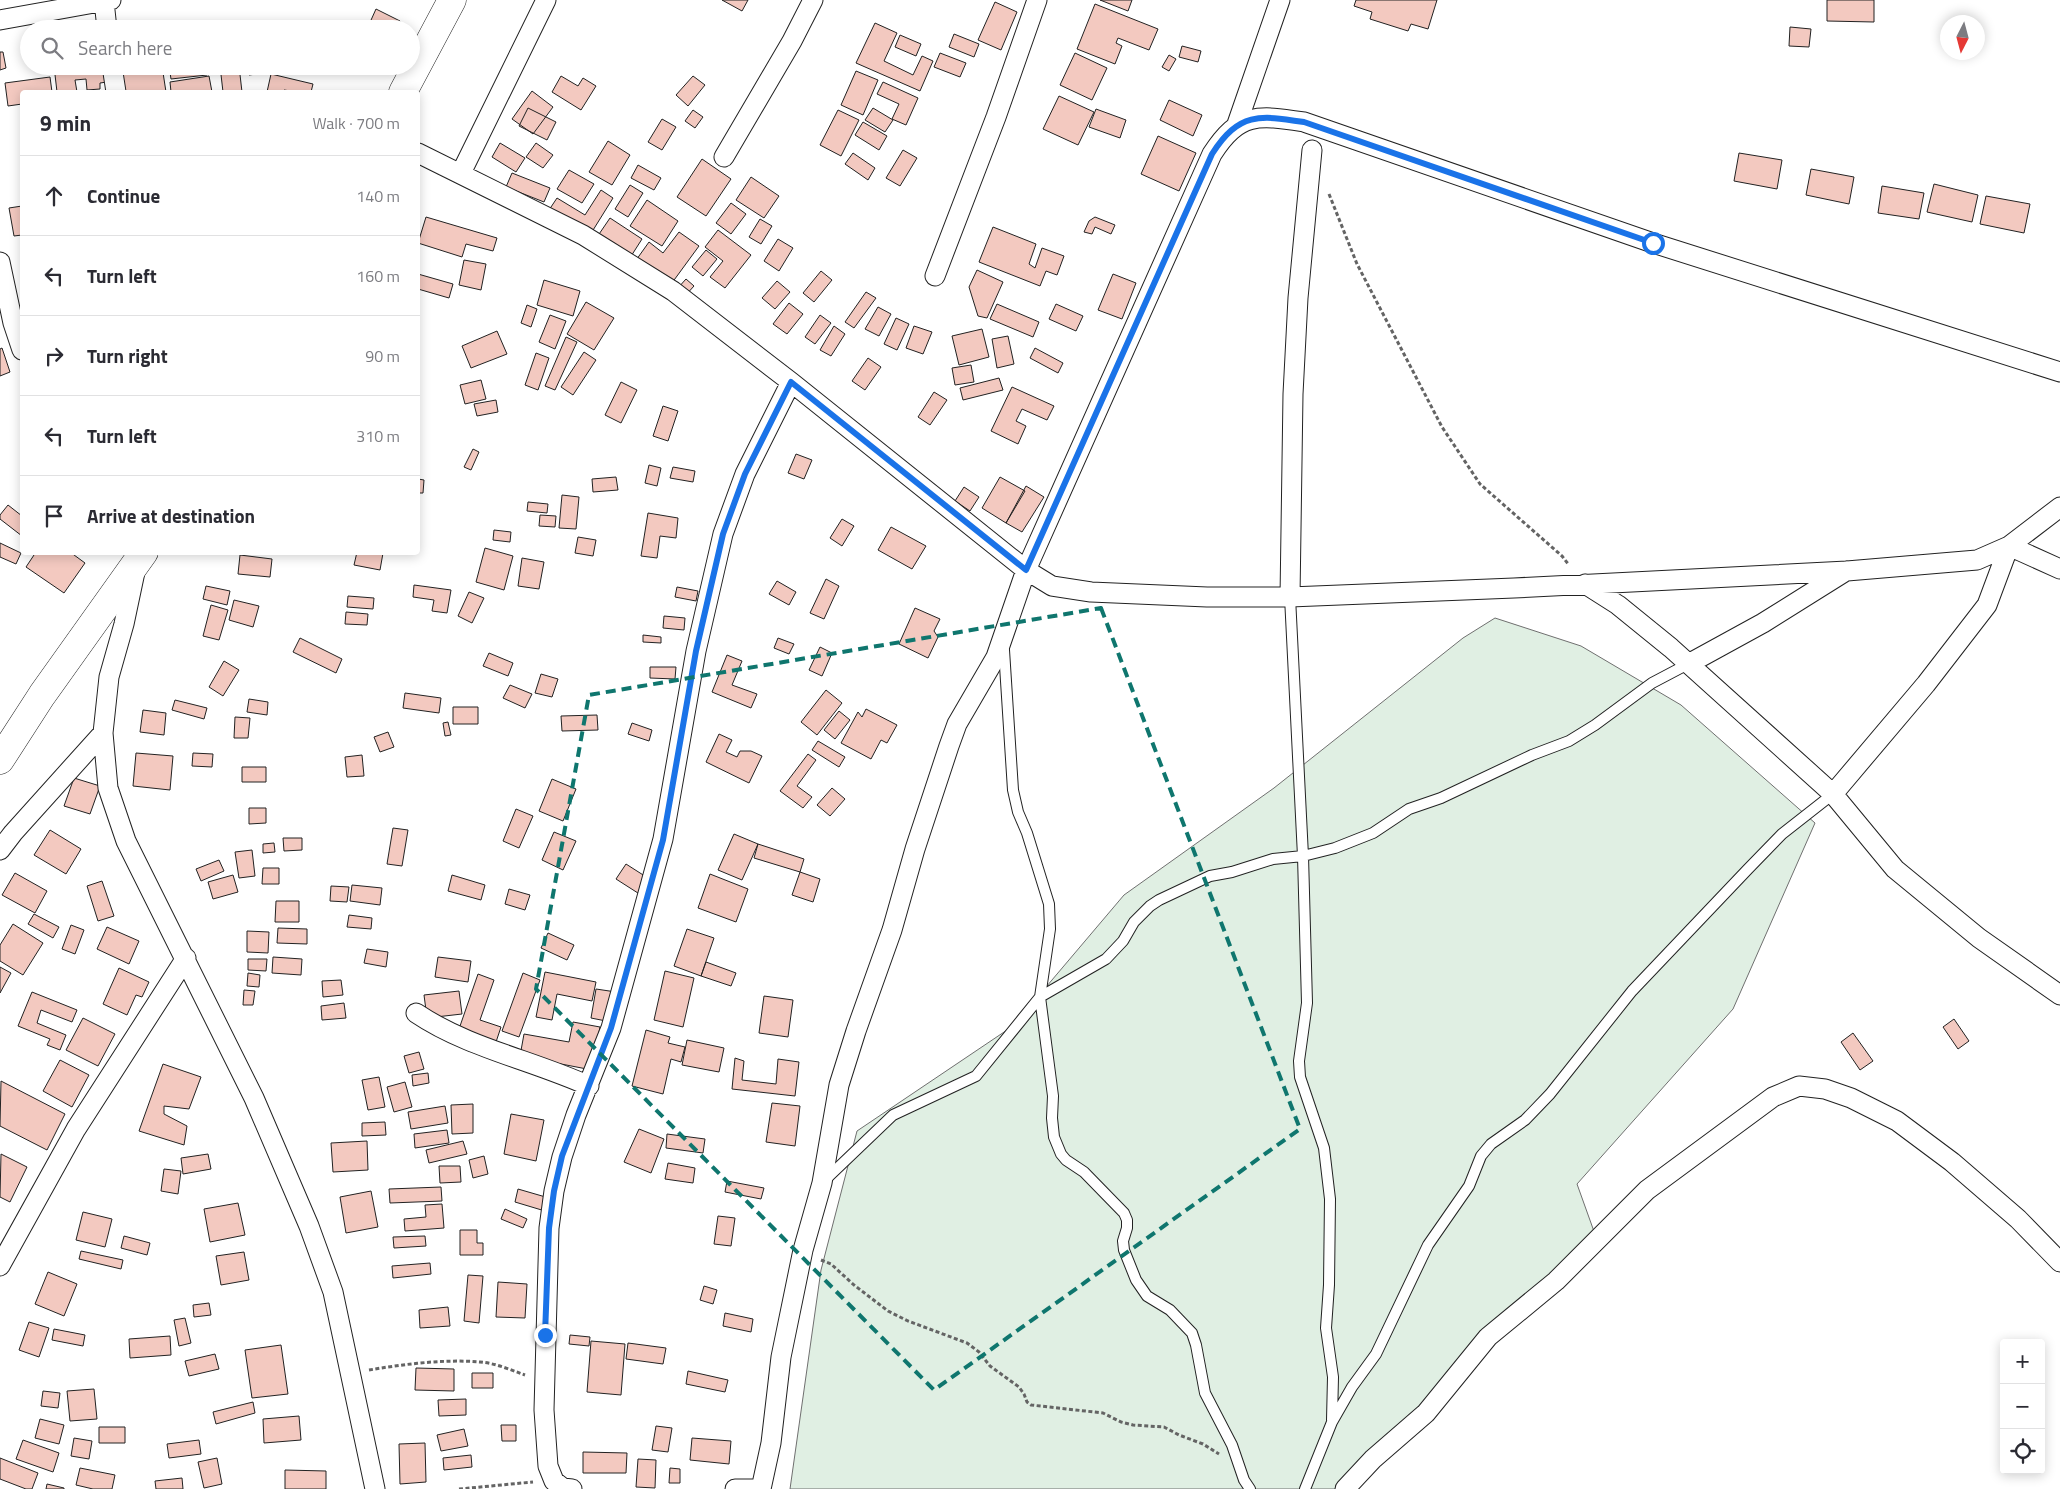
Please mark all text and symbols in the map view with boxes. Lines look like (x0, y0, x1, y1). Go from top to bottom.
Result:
north arrow (1940, 15, 1985, 60)
search box (20, 20, 420, 75)
text: Search here (78, 33, 172, 62)
icon: search (38, 34, 66, 62)
text: 9 min (40, 107, 91, 139)
text: Walk · 700 m (312, 111, 400, 135)
text: Continue (87, 181, 160, 210)
icon: ahead (40, 182, 68, 210)
text: 140 m (356, 184, 400, 208)
route start (1642, 232, 1665, 255)
text: Turn left (87, 261, 157, 290)
icon: left (40, 262, 68, 290)
text: 160 m (356, 264, 400, 288)
text: Turn right (87, 341, 168, 370)
icon: right (40, 342, 68, 370)
text: 90 m (365, 344, 400, 368)
text: Turn left (87, 421, 157, 450)
icon: left (40, 422, 68, 450)
text: 310 m (356, 424, 400, 448)
text: Arrive at destination (87, 501, 255, 530)
icon: arrive (40, 502, 68, 530)
route end (534, 1324, 557, 1347)
map controls (2000, 1339, 2045, 1474)
button: + (2000, 1339, 2045, 1384)
button: − (2000, 1384, 2045, 1429)
button: locate (2000, 1429, 2045, 1474)

